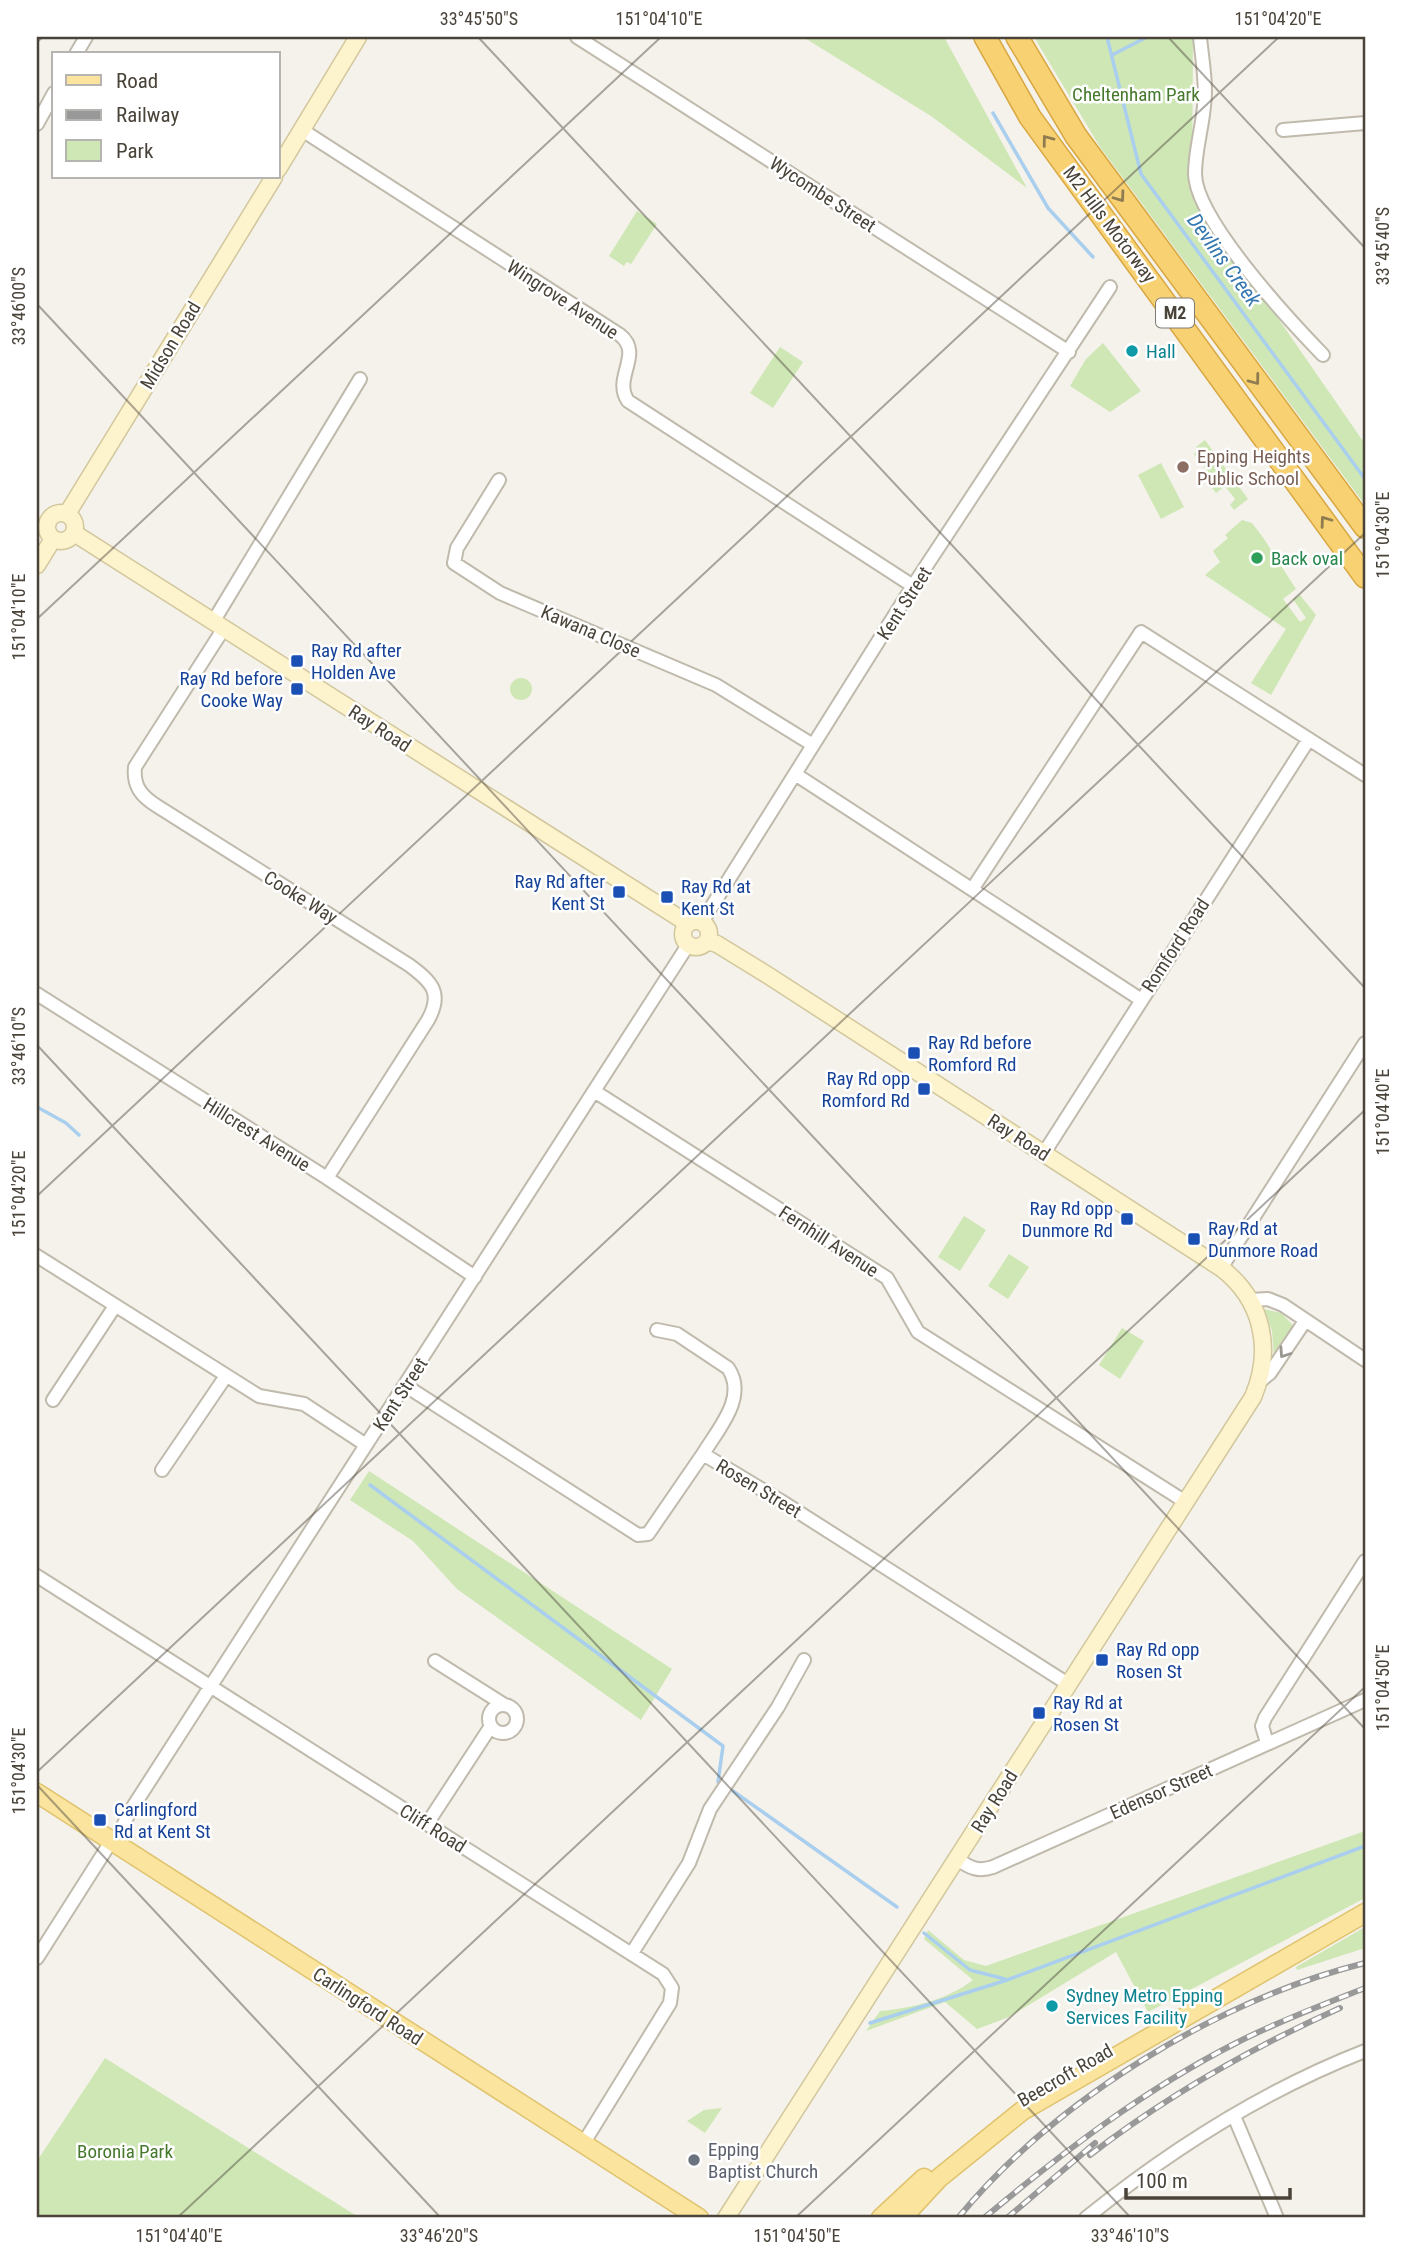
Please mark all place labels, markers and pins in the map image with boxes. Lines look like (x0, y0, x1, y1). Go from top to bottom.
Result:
place label: Hall (1146, 340, 1176, 363)
marker: Hall (1124, 343, 1140, 359)
place label: Epping Heights Public School (1197, 445, 1310, 490)
marker: Epping Heights Public School (1175, 459, 1191, 475)
place label: Back oval (1271, 547, 1343, 570)
marker: Back oval (1249, 550, 1265, 566)
place label: Ray Rd after Holden Ave (311, 639, 402, 684)
marker: Ray Rd after Holden Ave (289, 653, 305, 669)
place label: Ray Rd before Cooke Way (179, 667, 283, 712)
marker: Ray Rd before Cooke Way (289, 681, 305, 697)
place label: Ray Rd after Kent St (514, 870, 605, 915)
place label: Ray Rd at Kent St (681, 875, 751, 920)
marker: Ray Rd after Kent St (611, 884, 627, 900)
marker: Ray Rd at Kent St (659, 889, 675, 905)
place label: Ray Rd before Romford Rd (928, 1031, 1032, 1076)
marker: Ray Rd before Romford Rd (906, 1045, 922, 1061)
place label: Ray Rd opp Romford Rd (822, 1067, 910, 1112)
marker: Ray Rd opp Romford Rd (916, 1081, 932, 1097)
place label: Ray Rd opp Dunmore Rd (1022, 1197, 1113, 1242)
marker: Ray Rd opp Dunmore Rd (1119, 1211, 1135, 1227)
place label: Ray Rd at Dunmore Road (1208, 1217, 1318, 1262)
marker: Ray Rd at Dunmore Road (1186, 1231, 1202, 1247)
place label: Ray Rd opp Rosen St (1116, 1638, 1199, 1683)
marker: Ray Rd opp Rosen St (1094, 1652, 1110, 1668)
place label: Ray Rd at Rosen St (1053, 1691, 1123, 1736)
marker: Ray Rd at Rosen St (1031, 1705, 1047, 1721)
place label: Carlingford Rd at Kent St (114, 1798, 211, 1843)
marker: Carlingford Rd at Kent St (92, 1812, 108, 1828)
place label: Sydney Metro Epping Services Facility (1066, 1984, 1223, 2029)
marker: Sydney Metro Epping Services Facility (1044, 1998, 1060, 2014)
place label: Epping Baptist Church (708, 2138, 818, 2183)
marker: Epping Baptist Church (686, 2152, 702, 2168)

